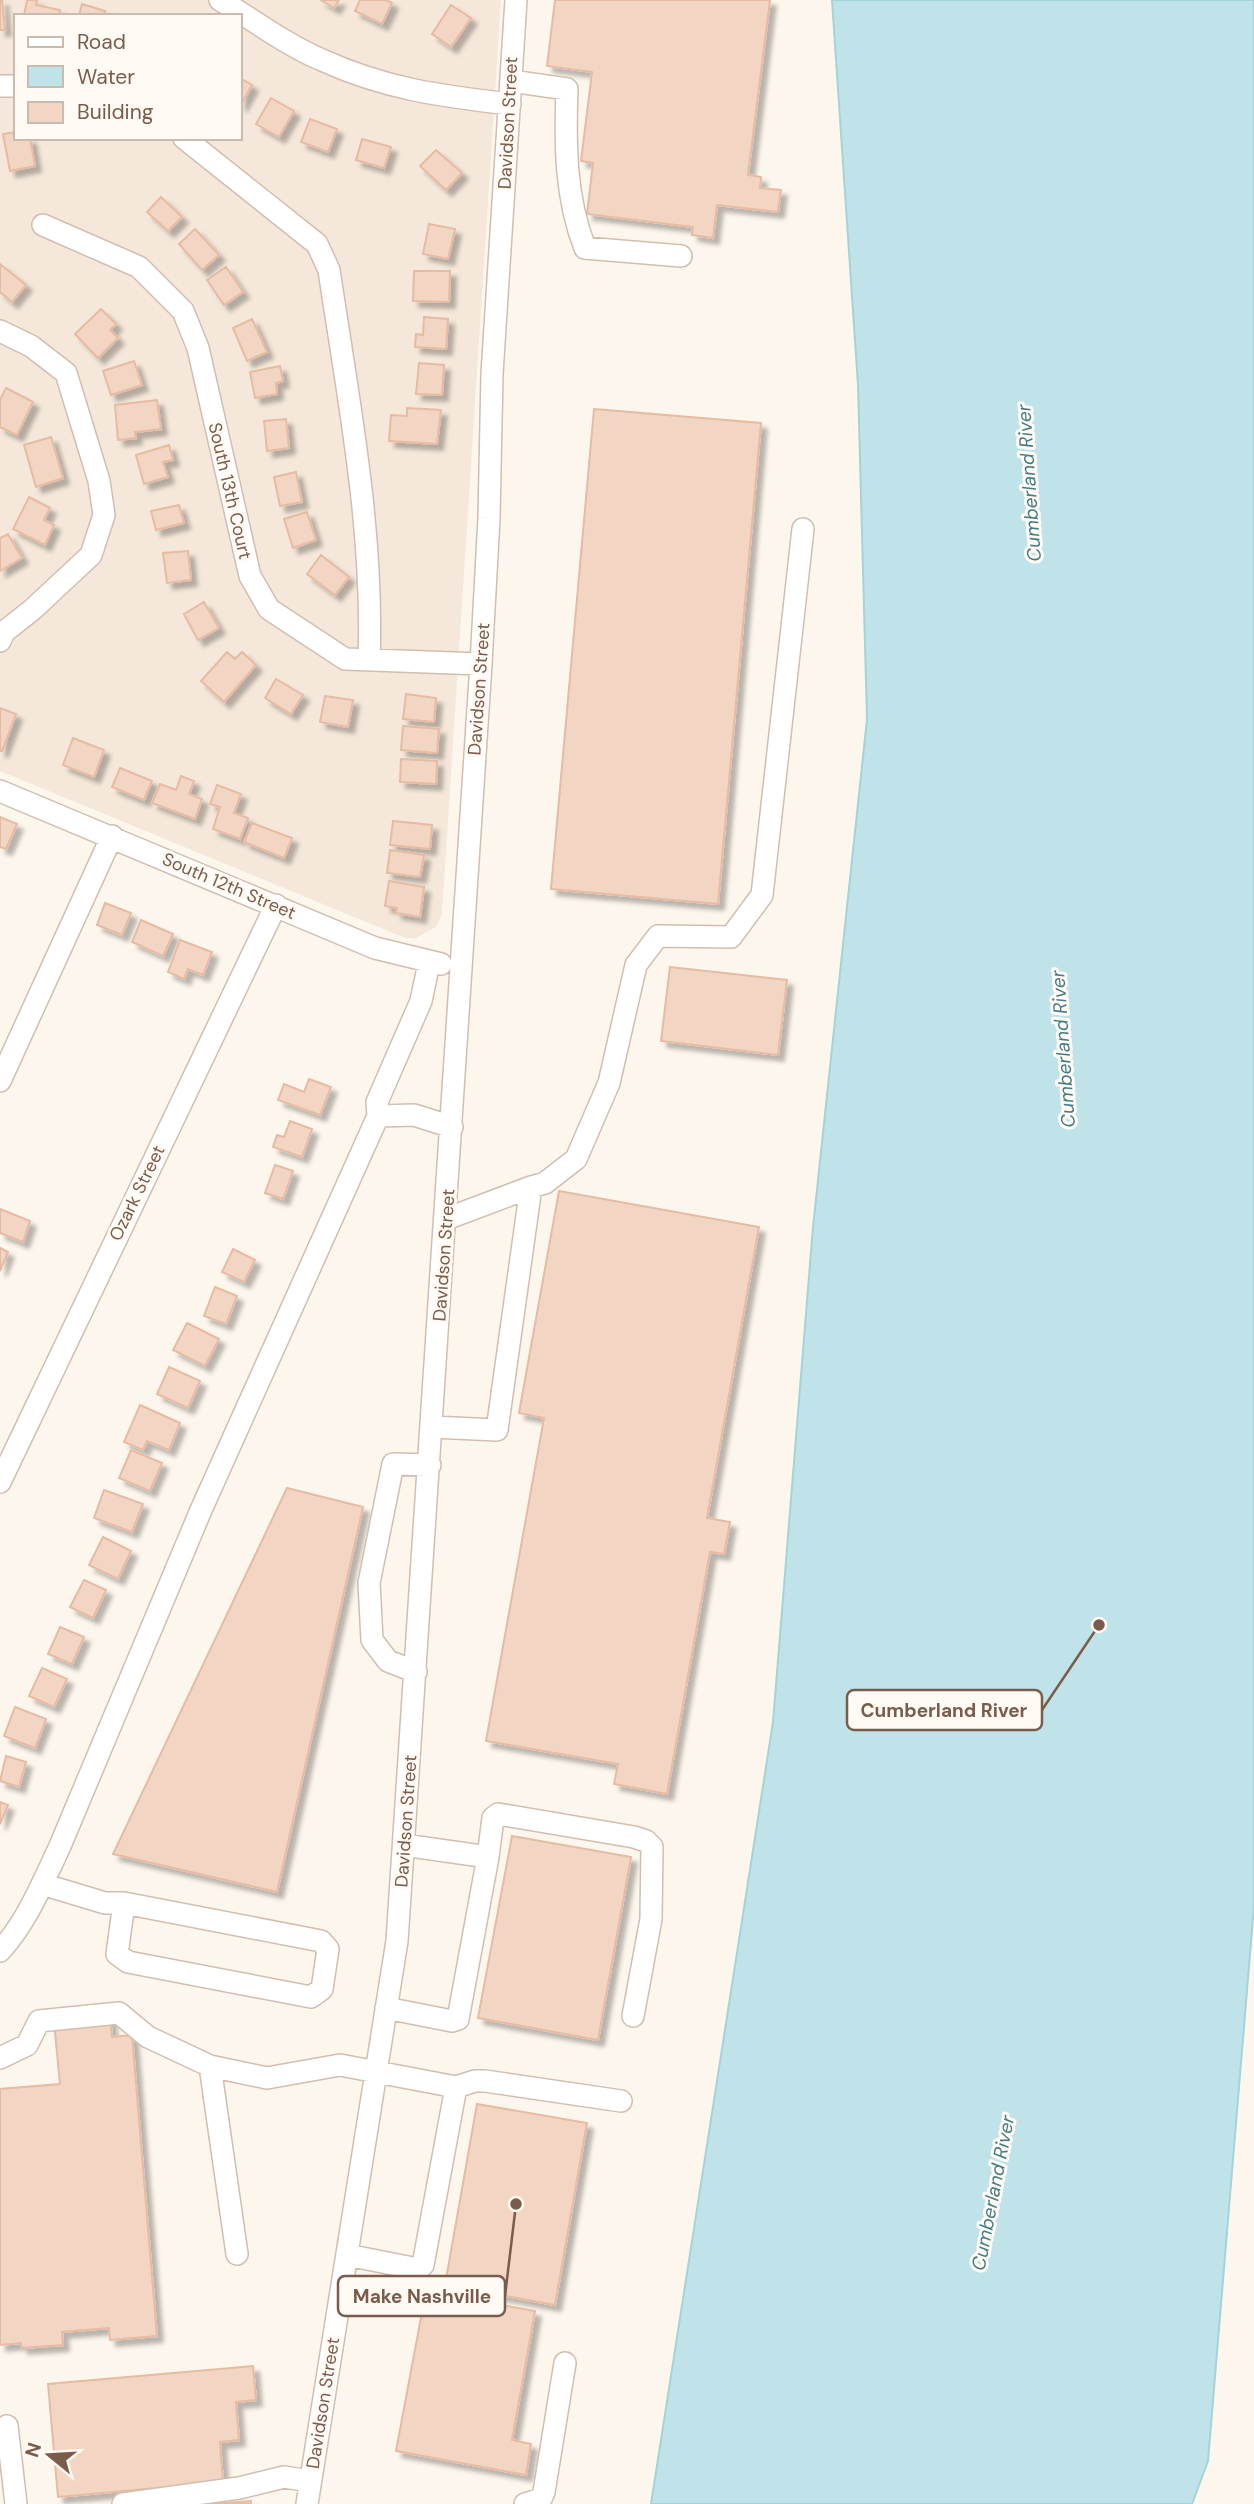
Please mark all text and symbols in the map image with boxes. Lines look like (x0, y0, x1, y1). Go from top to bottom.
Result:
legend (14, 14, 242, 140)
text: Road (77, 28, 126, 56)
street label: Davidson Street (493, 56, 523, 190)
text: Water (77, 63, 135, 91)
text: Building (77, 98, 154, 126)
water label: Cumberland River (1011, 403, 1047, 562)
street label: South 13th Court (203, 420, 257, 562)
street label: Davidson Street (462, 622, 496, 756)
street label: South 12th Street (159, 847, 299, 925)
water label: Cumberland River (1045, 969, 1081, 1128)
street label: Ozark Street (104, 1141, 170, 1245)
street label: Davidson Street (427, 1188, 461, 1322)
callout: Cumberland River (847, 1690, 1042, 1730)
text: Cumberland River (861, 1698, 1028, 1723)
street label: Davidson Street (389, 1754, 423, 1888)
water label: Cumberland River (966, 2112, 1020, 2273)
callout: Make Nashville (338, 2276, 505, 2316)
text: Make Nashville (353, 2284, 491, 2309)
street label: Davidson Street (301, 2336, 345, 2470)
north arrow (14, 2420, 84, 2490)
text: N (19, 2439, 47, 2460)

